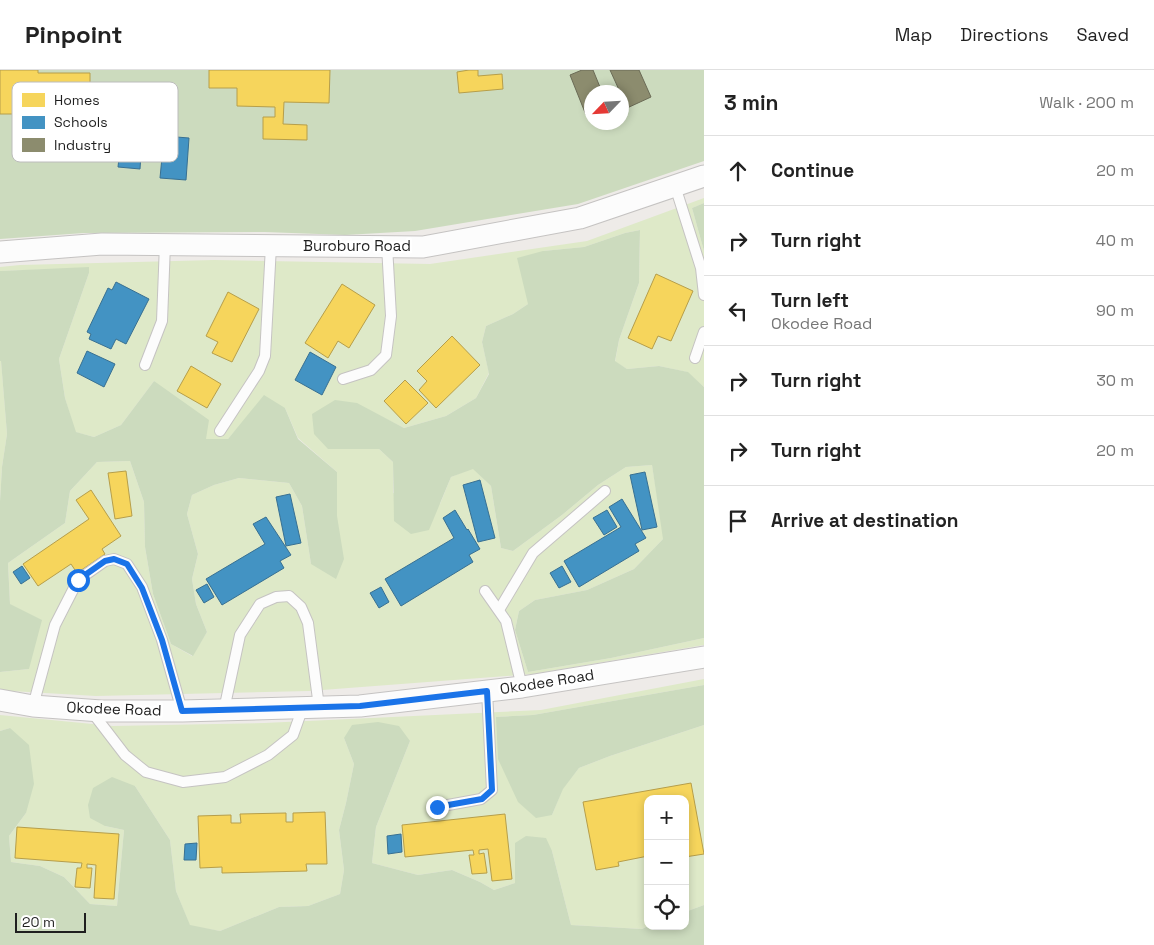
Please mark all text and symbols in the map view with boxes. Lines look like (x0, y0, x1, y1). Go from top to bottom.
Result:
text: Pinpoint (25, 19, 122, 50)
text: Map (895, 23, 932, 46)
text: Directions (960, 23, 1049, 46)
text: Saved (1077, 23, 1129, 46)
legend (12, 82, 178, 162)
north arrow (584, 85, 629, 130)
text: 3 min (724, 89, 779, 116)
text: Homes (54, 91, 100, 109)
text: Walk · 200 m (1039, 92, 1134, 113)
text: Schools (54, 113, 108, 131)
text: Industry (54, 136, 111, 154)
icon: ahead (724, 157, 752, 185)
text: Continue (771, 158, 854, 183)
text: 20 m (1096, 160, 1134, 181)
icon: right (724, 227, 752, 255)
text: Turn right (771, 228, 861, 253)
text: 40 m (1096, 230, 1134, 251)
street label: Buroburo Road (303, 236, 411, 255)
text: Turn left (771, 288, 849, 313)
icon: left (724, 297, 752, 325)
text: 90 m (1096, 300, 1134, 321)
text: Okodee Road (771, 313, 872, 334)
icon: right (724, 367, 752, 395)
text: Turn right (771, 368, 861, 393)
text: 30 m (1096, 370, 1134, 391)
icon: right (724, 437, 752, 465)
text: Turn right (771, 438, 861, 463)
text: 20 m (1096, 440, 1134, 461)
icon: arrive (724, 507, 752, 535)
text: Arrive at destination (771, 508, 959, 533)
route start (67, 569, 90, 592)
street label: Okodee Road (498, 665, 595, 698)
street label: Okodee Road (66, 697, 162, 720)
map controls (644, 795, 689, 930)
button: + (644, 795, 689, 840)
route end (426, 796, 449, 819)
button: − (644, 840, 689, 885)
button: locate (644, 885, 689, 930)
scale bar (15, 910, 86, 933)
text: 20 m (22, 913, 55, 931)

